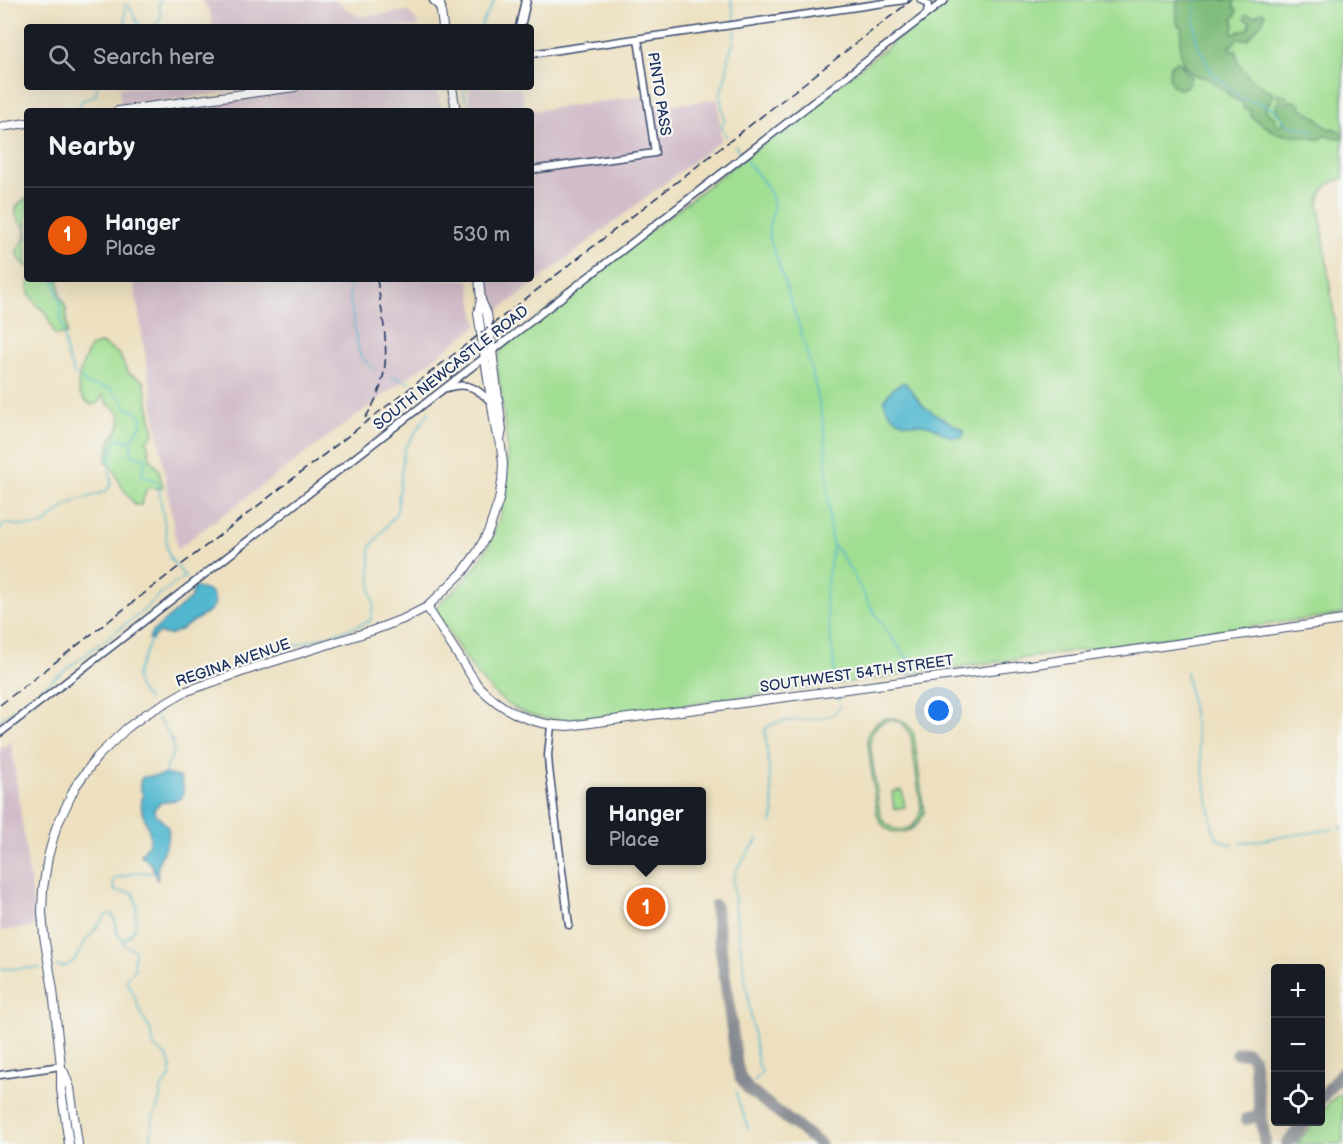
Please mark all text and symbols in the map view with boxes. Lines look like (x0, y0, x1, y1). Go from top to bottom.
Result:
search box (24, 24, 534, 90)
icon: search (45, 41, 78, 74)
text: Search here (93, 44, 215, 71)
street label: PINTO PASS (643, 51, 675, 137)
text: Nearby (48, 132, 135, 163)
text: Hanger (105, 210, 180, 237)
text: 1 (63, 223, 72, 247)
text: 530 m (453, 223, 510, 247)
text: Place (105, 237, 156, 261)
street label: SOUTH NEWCASTLE ROAD (370, 301, 532, 434)
street label: REGINA AVENUE (173, 634, 293, 692)
street label: SOUTHWEST 54TH STREET (759, 651, 955, 697)
your location (924, 696, 953, 725)
popup (586, 787, 706, 865)
text: Hanger (608, 801, 684, 828)
text: Place (608, 828, 659, 852)
pin: 1 (626, 884, 666, 930)
map controls (1271, 964, 1325, 1126)
button: + (1271, 964, 1325, 1018)
button: − (1271, 1018, 1325, 1072)
button: locate (1271, 1072, 1325, 1126)

